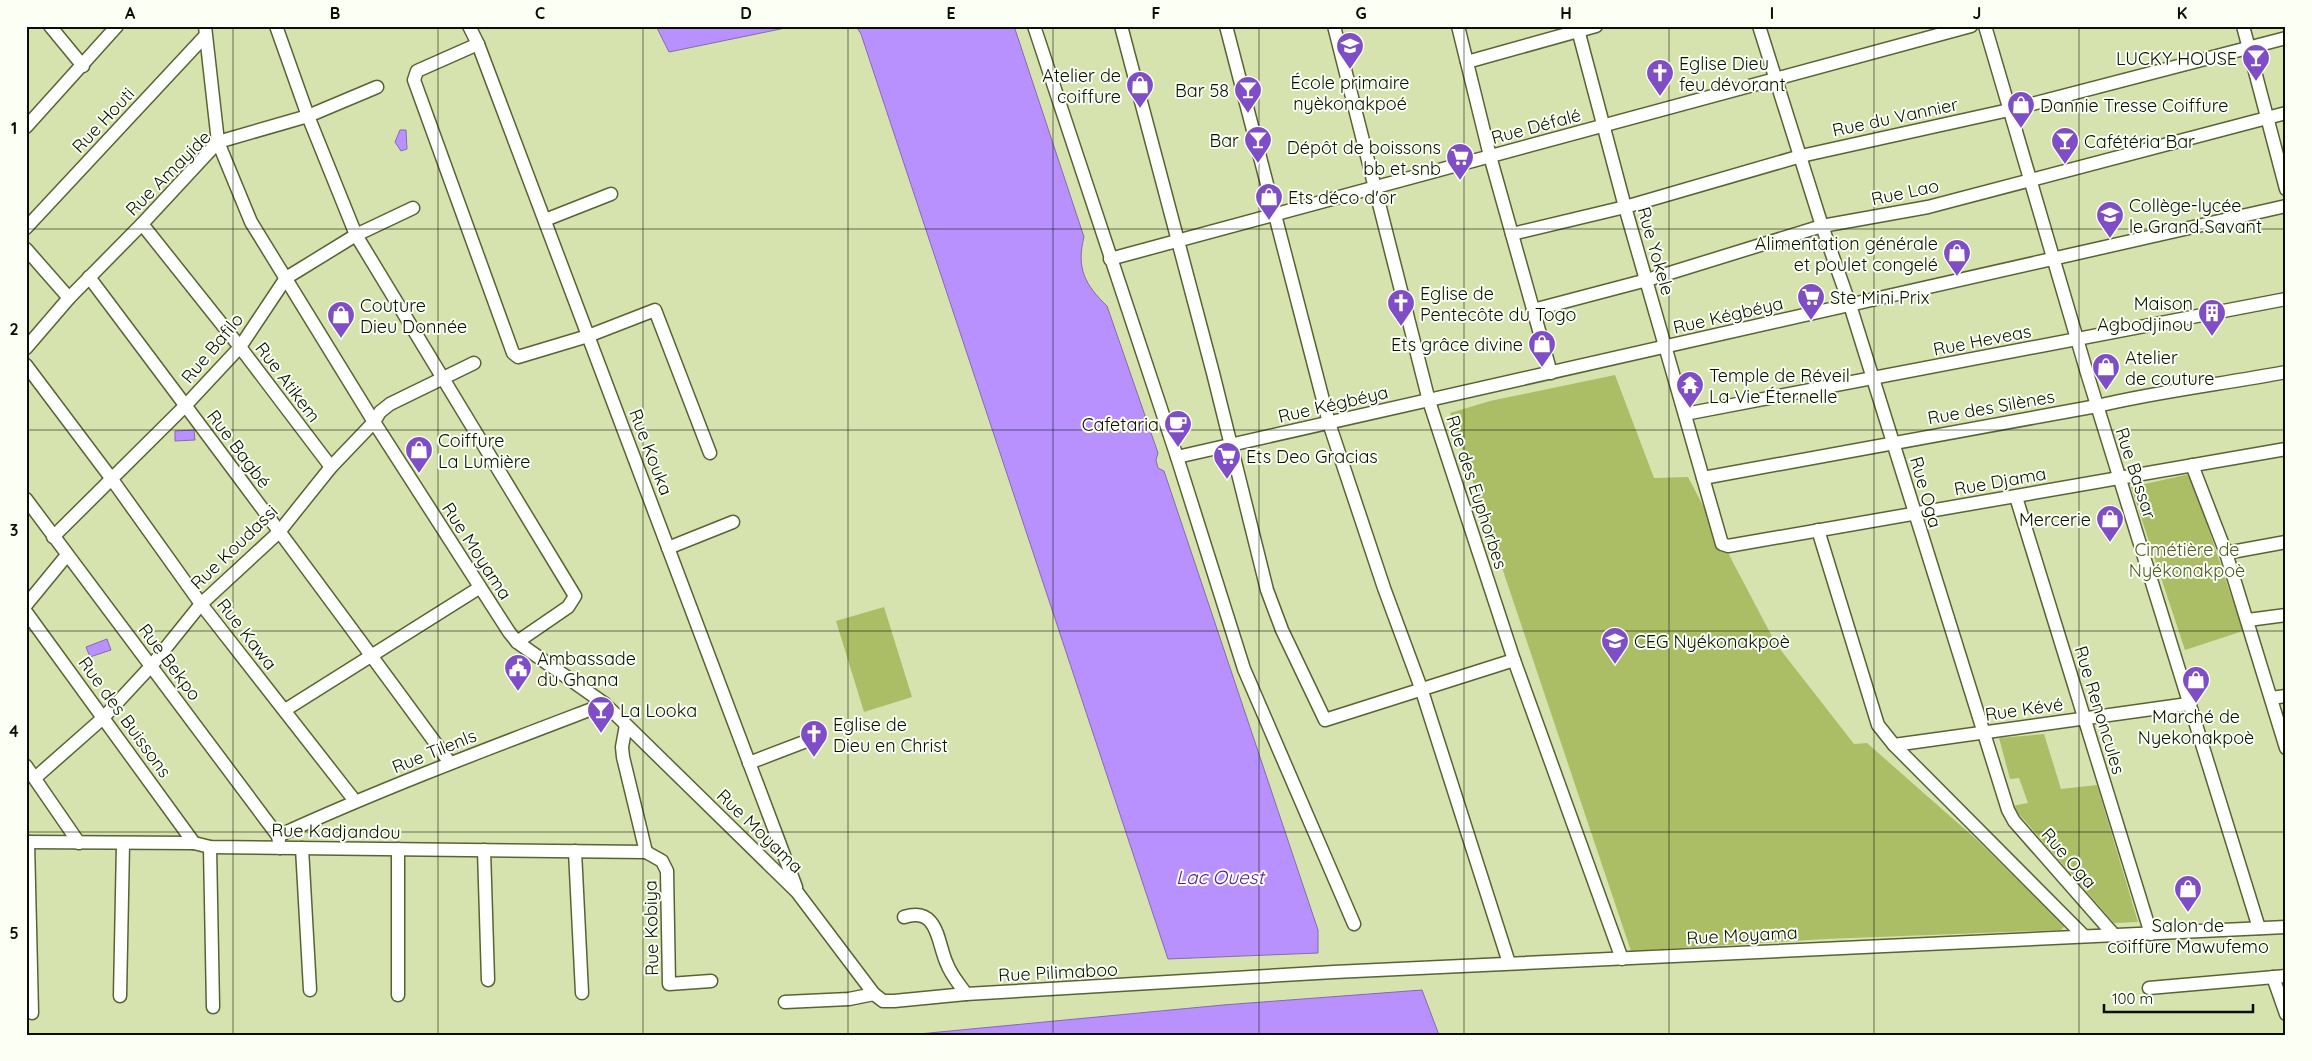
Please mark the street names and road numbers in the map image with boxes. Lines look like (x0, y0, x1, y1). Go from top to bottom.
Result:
street label: Rue Houti (67, 82, 139, 158)
street label: Rue du Vannier (1830, 92, 1960, 142)
street label: Rue Défalé (1489, 103, 1583, 149)
street label: Rue Amayide (121, 126, 215, 220)
street label: Rue Lao (1869, 174, 1941, 210)
street label: Rue Yokele (1632, 204, 1680, 298)
street label: Rue Kégbéya (1671, 291, 1785, 339)
street label: Rue Bafilo (176, 308, 248, 388)
street label: Rue Heveas (1931, 319, 2033, 361)
street label: Rue Atikem (250, 337, 326, 427)
street label: Rue Kégbéya (1276, 380, 1390, 428)
street label: Rue des Silènes (1926, 384, 2056, 430)
street label: Rue Bagbé (202, 405, 276, 493)
street label: Rue Kouka (624, 406, 678, 498)
street label: Rue des Euphorbes (1441, 412, 1513, 572)
street label: Rue Bassar (2110, 424, 2162, 522)
street label: Rue Oga (1905, 454, 1947, 530)
street label: Rue Djama (1952, 462, 2048, 500)
street label: Rue Moyama (437, 498, 517, 604)
street label: Rue Koudassi (185, 500, 283, 594)
street label: Rue Kawa (212, 594, 282, 674)
street label: Rue Bekpo (134, 619, 206, 705)
street label: Rue Renoncules (2070, 643, 2130, 777)
street label: Rue des Buissons (73, 652, 177, 782)
street label: Rue Kévé (1983, 692, 2065, 726)
street label: Rue Tilenls (388, 724, 480, 778)
street label: Rue Moyama (712, 784, 808, 878)
street label: Rue Kadjandou (271, 818, 401, 844)
street label: Rue Oga (2036, 823, 2102, 893)
street label: Rue Kobiya (639, 880, 663, 976)
street label: Rue Moyama (1686, 921, 1798, 949)
street label: Rue Pilimaboo (998, 957, 1118, 987)

